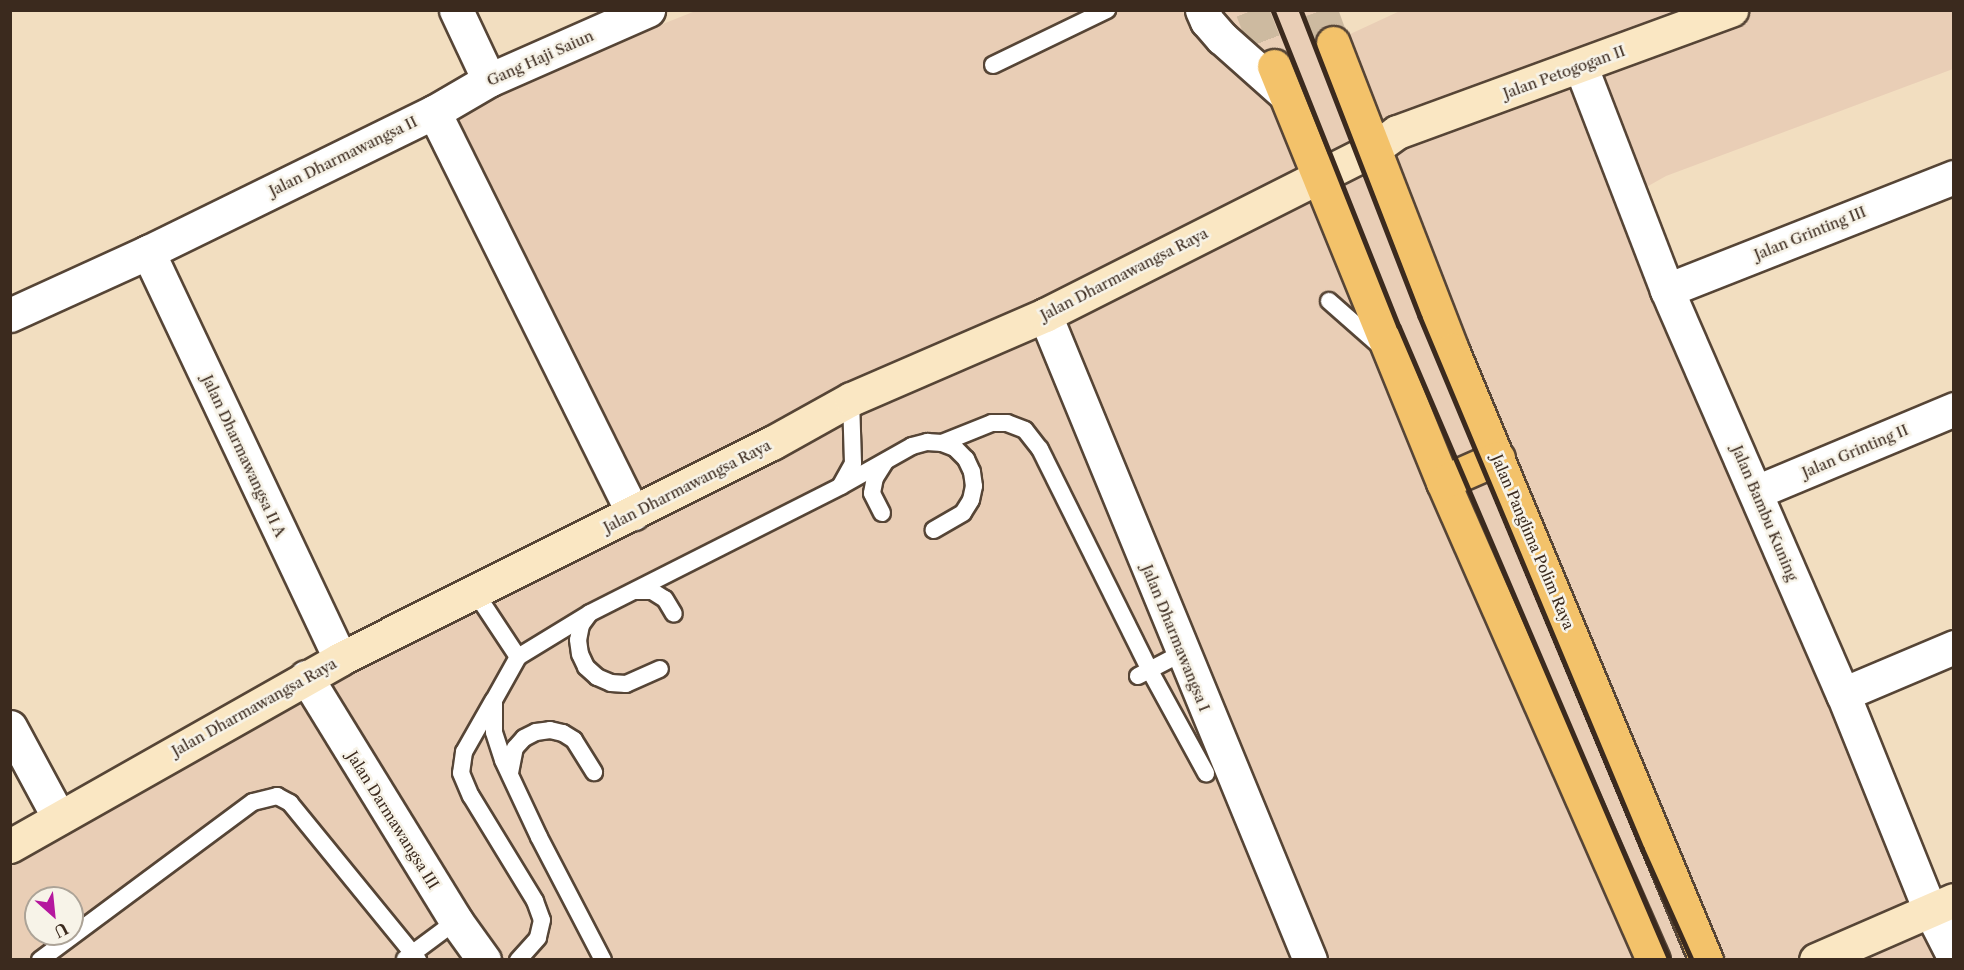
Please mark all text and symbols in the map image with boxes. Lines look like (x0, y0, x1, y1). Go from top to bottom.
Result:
street label: Gang Haji Saiun (484, 26, 596, 90)
street label: Jalan Petogogan II (1500, 42, 1628, 102)
street label: Jalan Dharmawangsa II (266, 112, 420, 200)
street label: Jalan Grinting III (1751, 202, 1869, 264)
street label: Jalan Dharmawangsa Raya (1037, 224, 1211, 324)
street label: Jalan Dharmawangsa II A (198, 372, 290, 540)
street label: Jalan Grinting II (1799, 421, 1911, 481)
street label: Jalan Dharmawangsa Raya (600, 436, 774, 536)
street label: Jalan Bambu Kuning (1728, 442, 1802, 584)
street label: Jalan Panglima Polim Raya (1488, 452, 1578, 632)
street label: Jalan Dharmawangsa I (1138, 562, 1214, 714)
street label: Jalan Dharmawangsa Raya (168, 654, 340, 760)
street label: Jalan Darmawangsa III (343, 748, 443, 892)
north arrow (24, 886, 84, 946)
text: U (51, 918, 72, 942)

